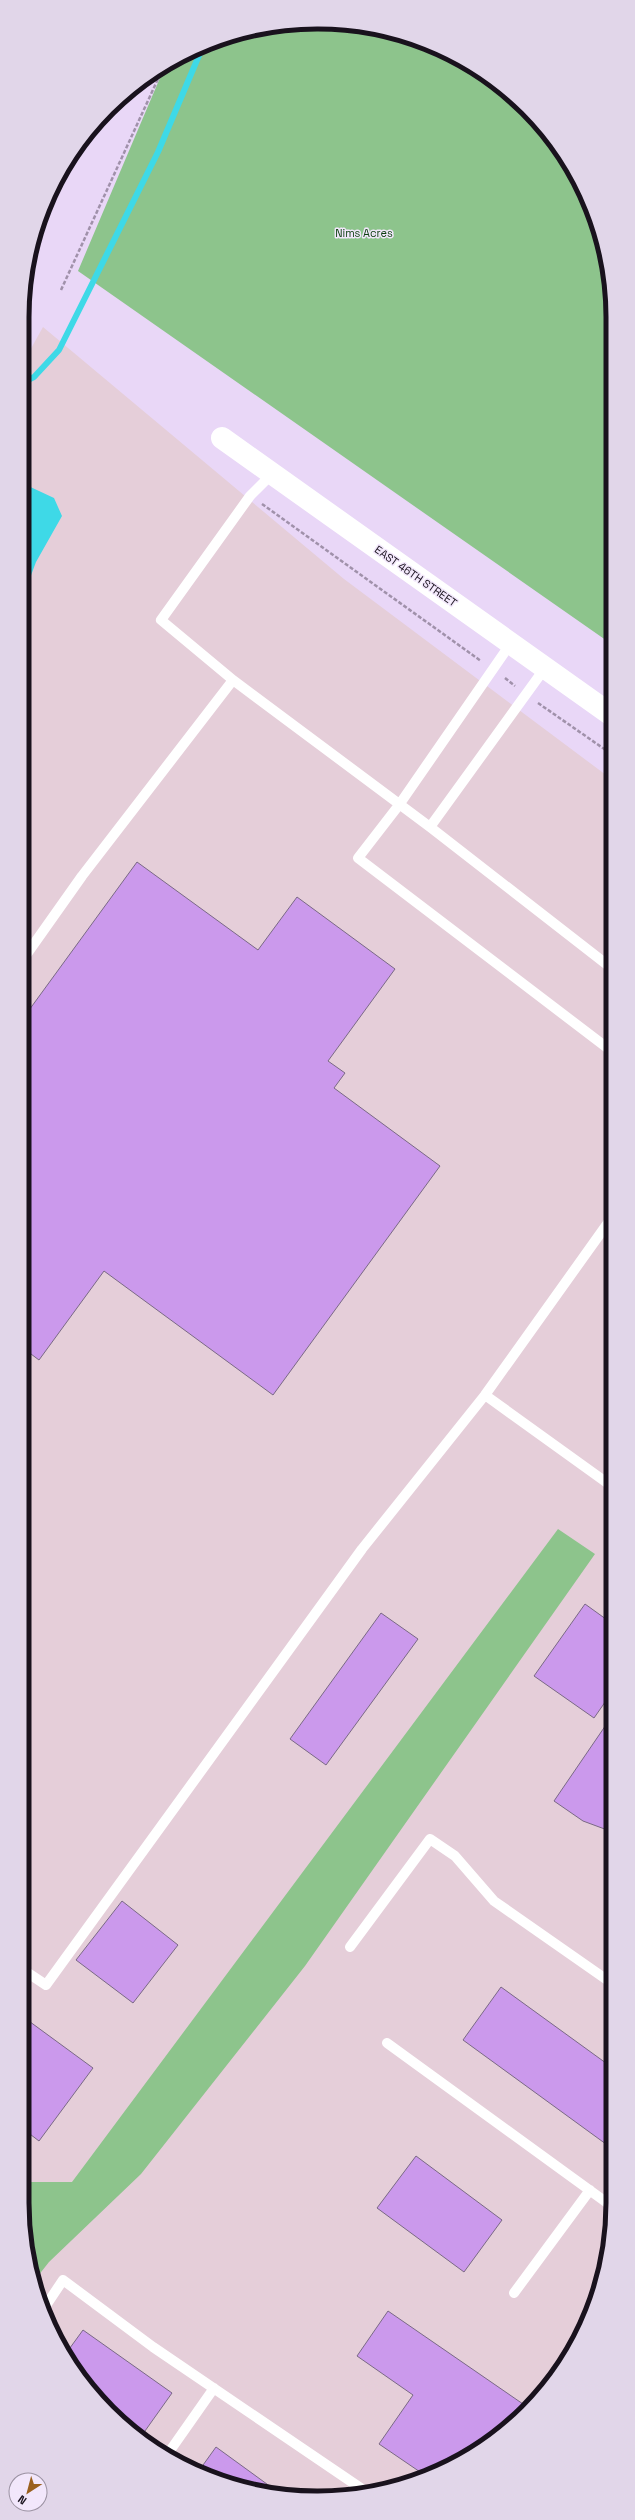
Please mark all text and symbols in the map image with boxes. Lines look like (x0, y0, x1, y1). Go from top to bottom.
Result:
park label: Nims Acres (335, 226, 393, 240)
street label: EAST 46TH STREET (372, 542, 460, 610)
north arrow (8, 2472, 48, 2512)
text: N (15, 2492, 29, 2508)

